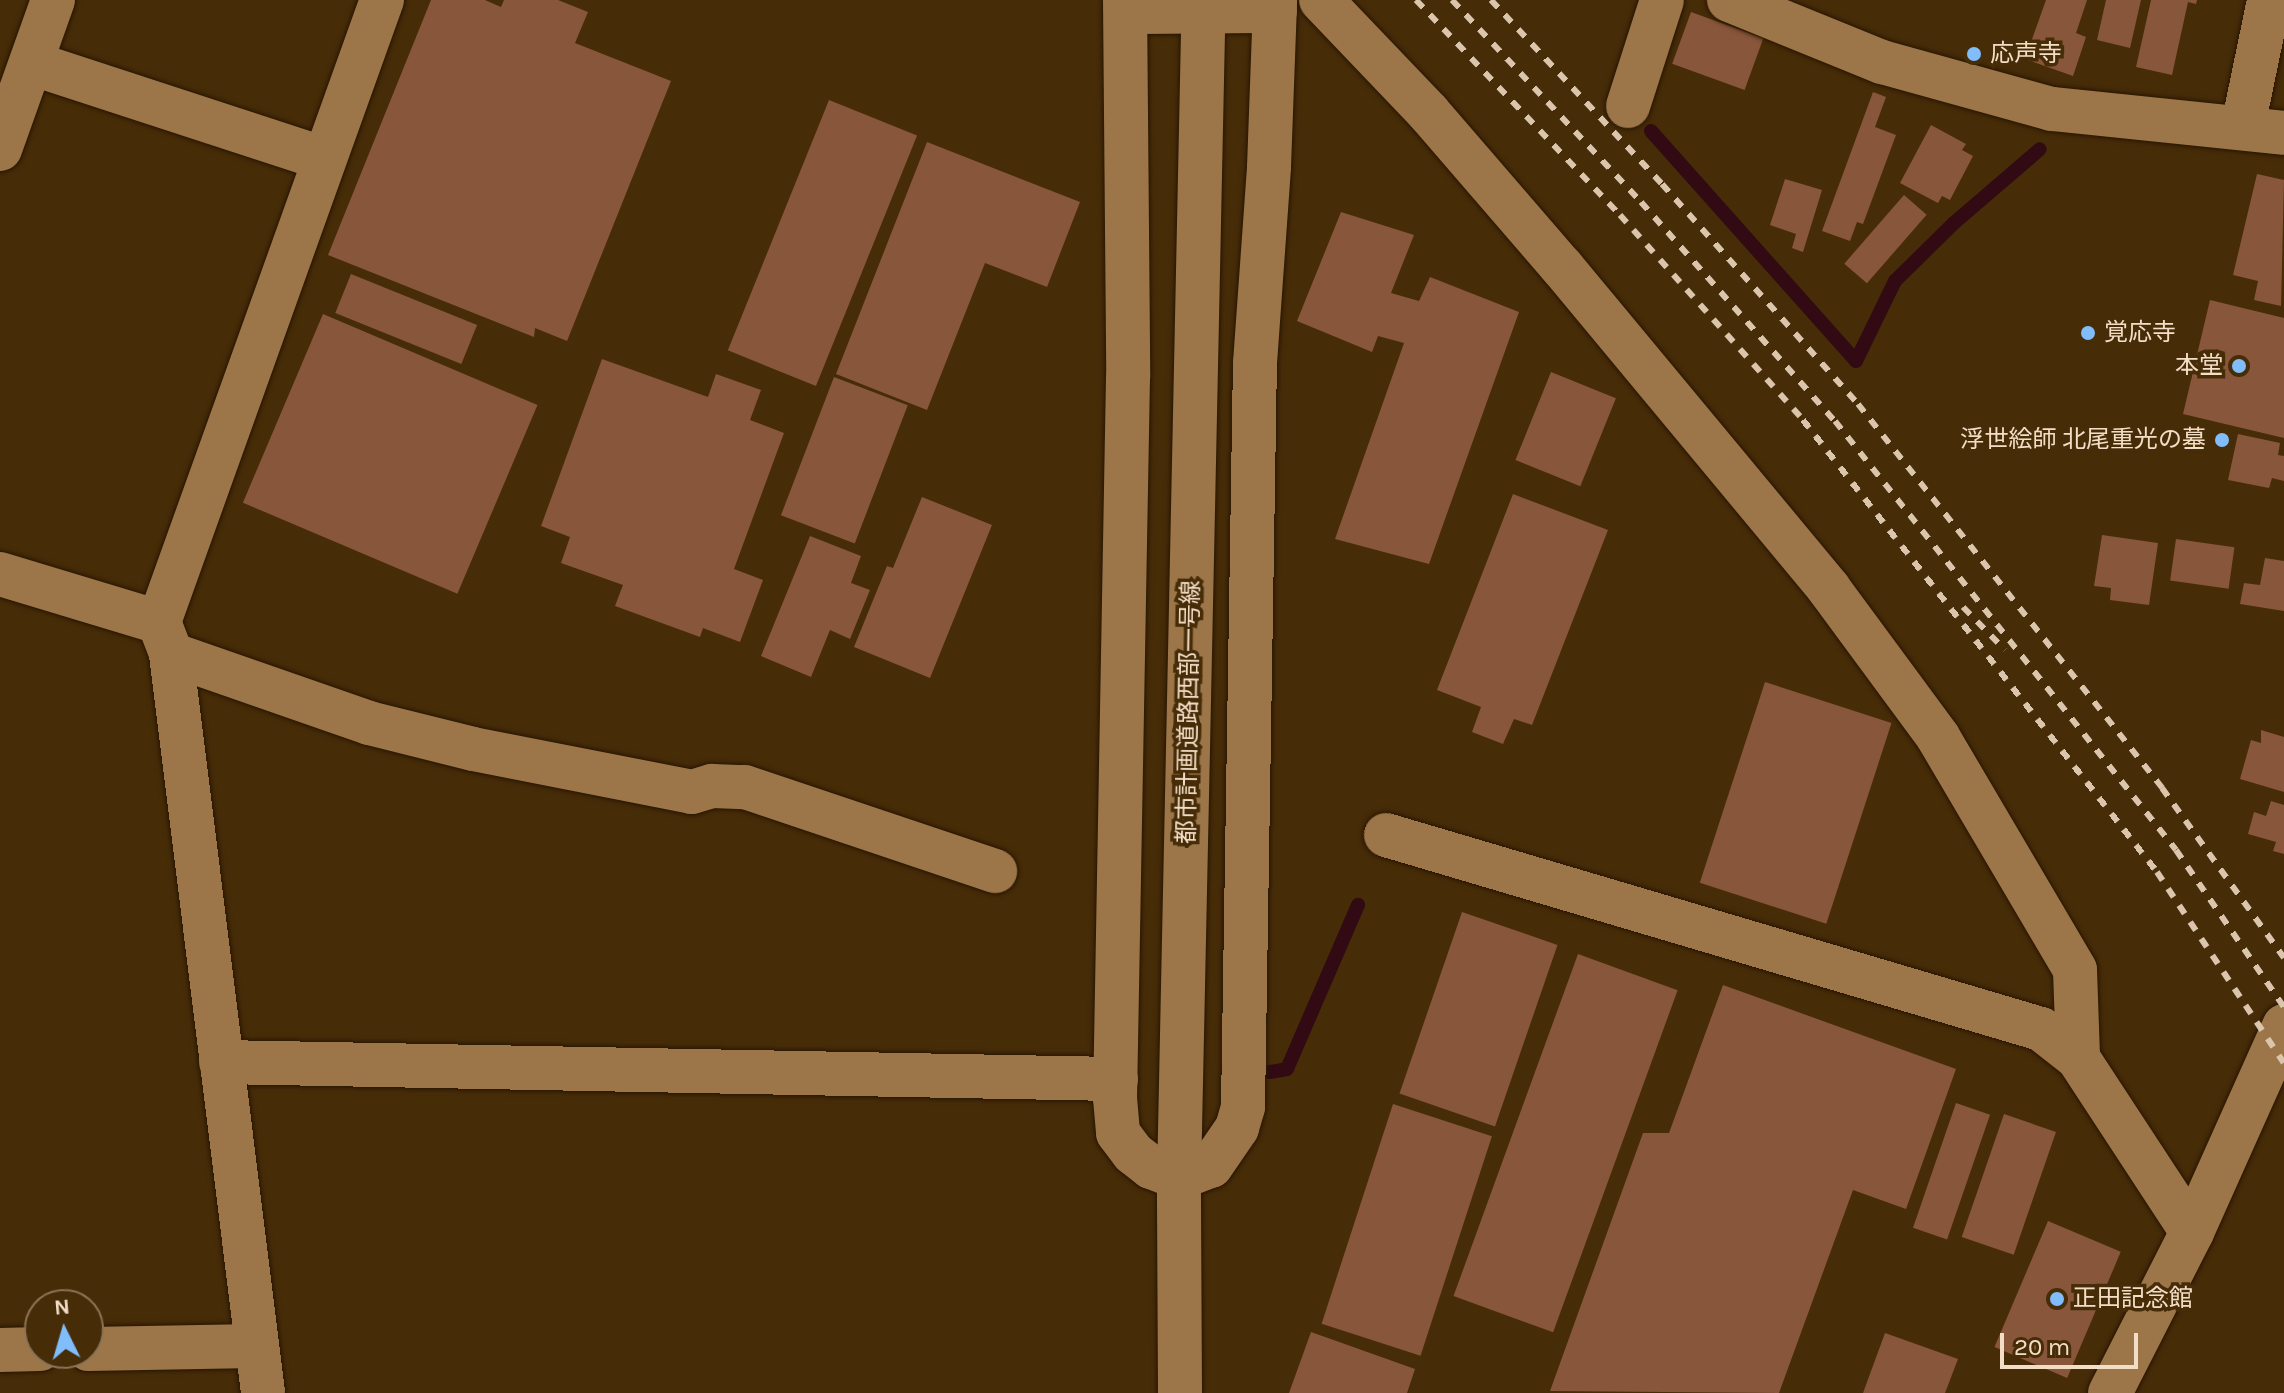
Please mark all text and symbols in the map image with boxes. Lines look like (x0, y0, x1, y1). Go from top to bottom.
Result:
place label: 応声寺 (1990, 40, 2062, 68)
marker: 応声寺 (1965, 45, 1983, 63)
place label: 覚応寺 (2104, 319, 2176, 347)
marker: 覚応寺 (2079, 324, 2097, 342)
place label: 本堂 (2175, 352, 2223, 380)
marker: 本堂 (2230, 357, 2248, 375)
place label: 浮世絵師 北尾重光の墓 (1960, 426, 2206, 454)
marker: 浮世絵師 北尾重光の墓 (2213, 431, 2231, 449)
street label: 都市計画道路西部一号線 (1172, 580, 1206, 844)
place label: 正田記念館 (2073, 1285, 2193, 1313)
north arrow (24, 1289, 104, 1369)
marker: 正田記念館 (2048, 1290, 2066, 1308)
text: N (53, 1293, 71, 1321)
scale bar (2004, 1317, 2142, 1367)
text: 20 m (2014, 1333, 2070, 1361)

